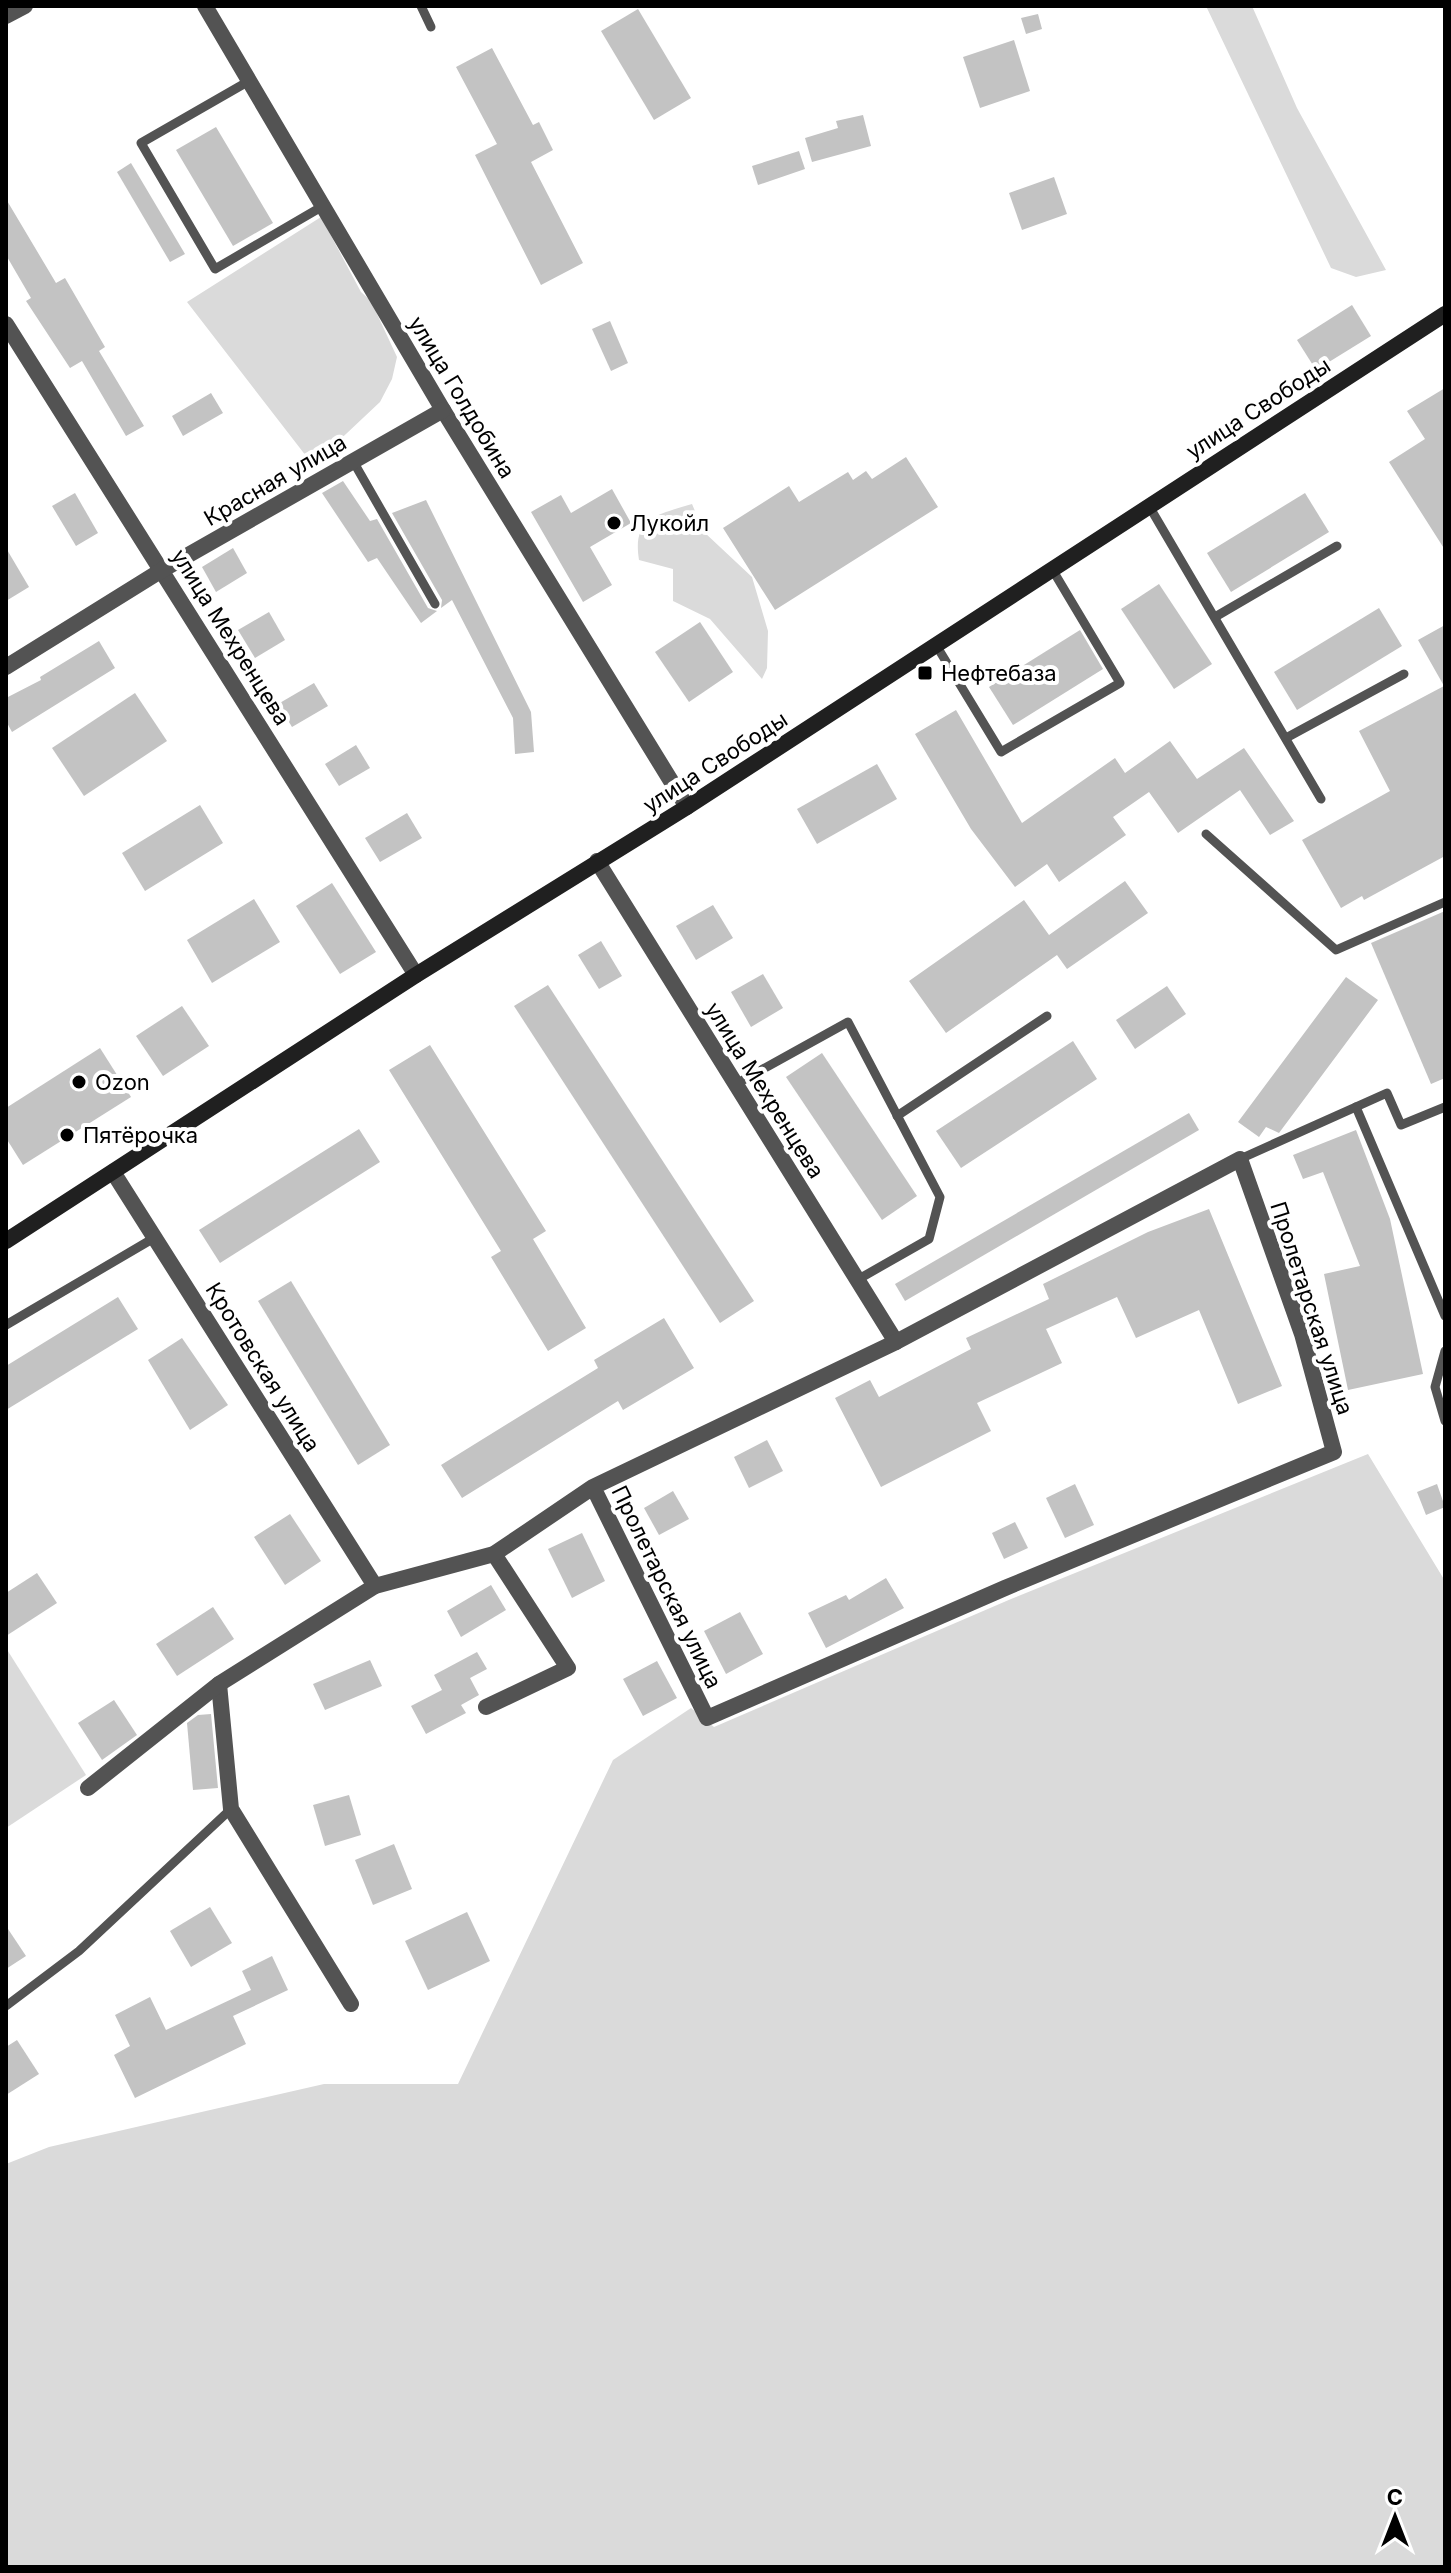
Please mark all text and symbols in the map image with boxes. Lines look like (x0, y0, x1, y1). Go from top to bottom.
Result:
street label: улица Голдобина (403, 311, 521, 483)
street label: улица Свободы (1181, 352, 1335, 464)
street label: Красная улица (199, 429, 351, 531)
place label: Лукойл (630, 510, 709, 536)
marker: Лукойл (605, 514, 623, 532)
street label: улица Мехренцева (166, 544, 296, 730)
place label: Нефтебаза (941, 660, 1057, 686)
marker: Нефтебаза (916, 664, 934, 682)
street label: улица Свободы (638, 706, 792, 818)
street label: улица Мехренцева (700, 997, 830, 1183)
place label: Ozon (95, 1069, 150, 1095)
marker: Ozon (70, 1073, 88, 1091)
place label: Пятёрочка (83, 1122, 198, 1148)
marker: Пятёрочка (58, 1126, 76, 1144)
street label: Пролетарская улица (1265, 1198, 1359, 1418)
street label: Кротовская улица (200, 1278, 326, 1456)
street label: Пролетарская улица (607, 1481, 727, 1693)
north arrow (1355, 2477, 1435, 2557)
text: С (1387, 2484, 1403, 2510)

